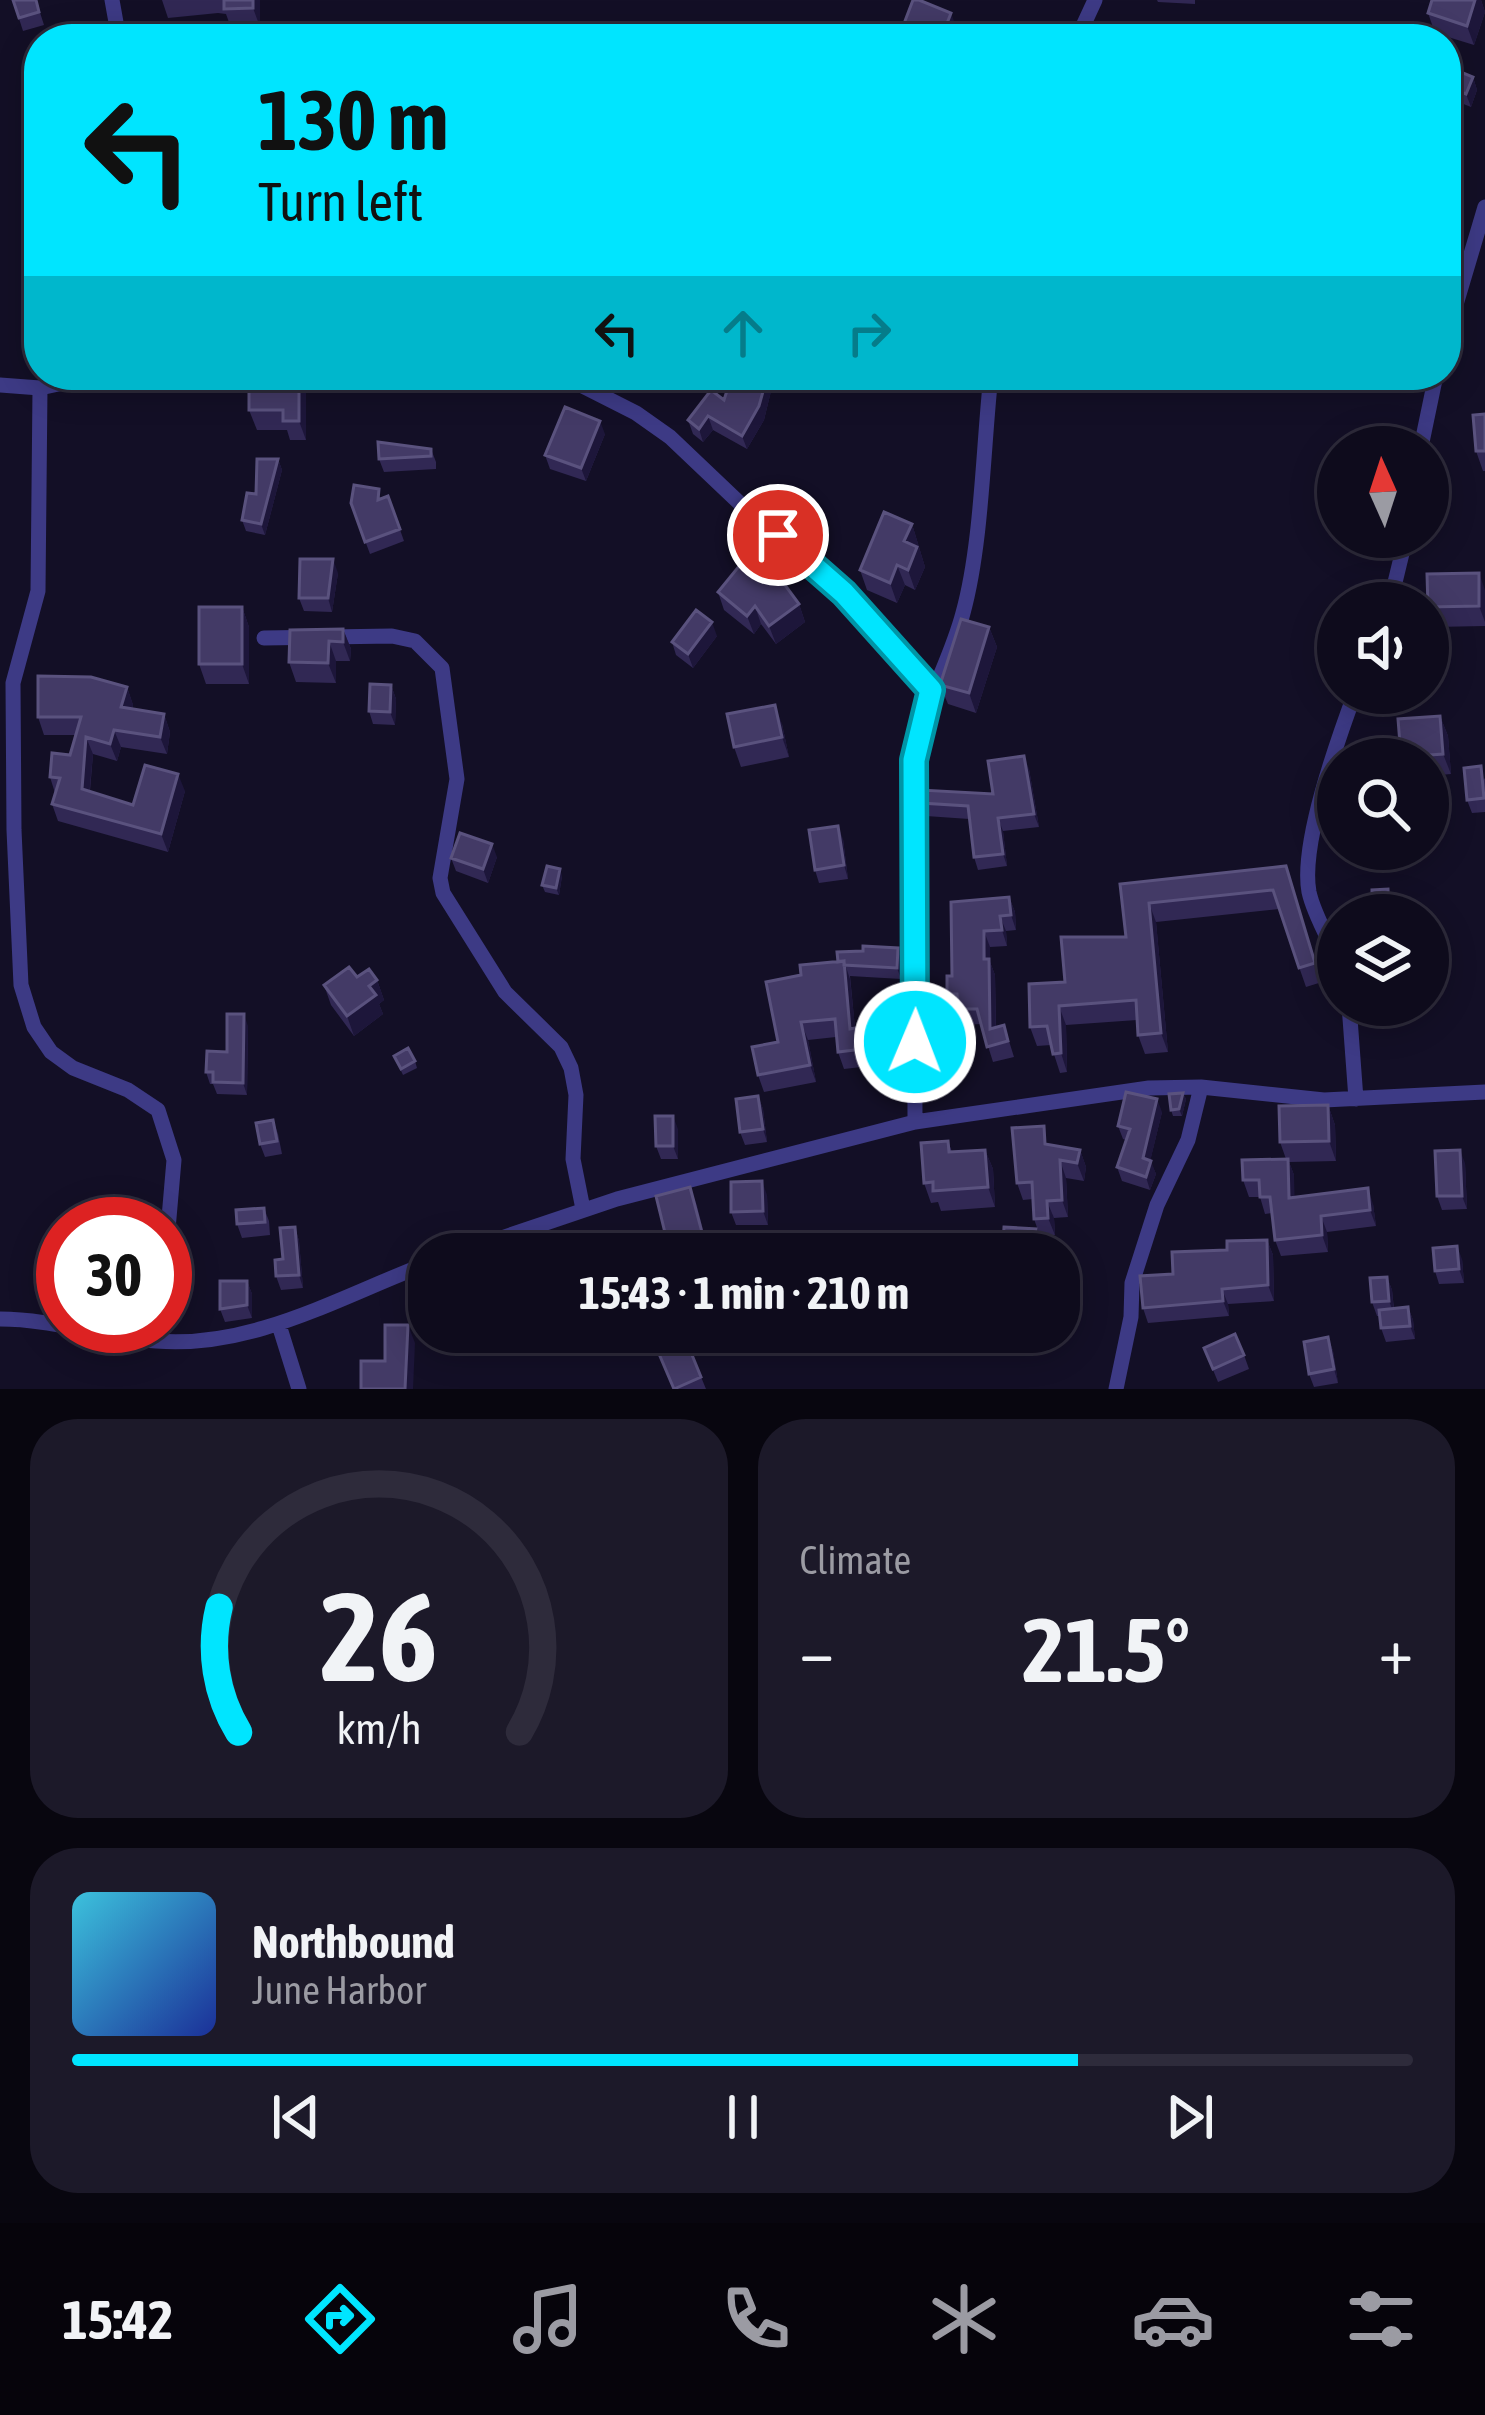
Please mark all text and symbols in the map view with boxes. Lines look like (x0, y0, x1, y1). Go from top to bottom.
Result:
icon: left (60, 72, 216, 228)
text: 130 m (258, 72, 448, 168)
text: Turn left (258, 171, 423, 232)
icon: left (584, 300, 650, 366)
icon: ahead (710, 300, 776, 366)
icon: right (836, 300, 902, 366)
north arrow (1317, 426, 1449, 558)
map controls (1317, 426, 1449, 1026)
pin (727, 484, 829, 586)
icon: arrive (745, 502, 811, 568)
button: sound (1317, 582, 1449, 714)
button: search (1317, 738, 1449, 870)
button: layers (1317, 894, 1449, 1026)
position arrow (852, 979, 978, 1105)
speed limit sign: 30 (36, 1197, 192, 1353)
text: 15:43 · 1 min · 210 m (579, 1267, 909, 1319)
text: Climate (800, 1538, 911, 1582)
text: 26 (320, 1564, 437, 1707)
text: 21.5° (1022, 1598, 1190, 1701)
text: − (800, 1612, 834, 1688)
text: + (1379, 1612, 1413, 1688)
text: km/h (336, 1703, 421, 1752)
text: Northbound (252, 1916, 455, 1968)
text: June Harbor (252, 1968, 426, 2012)
icon: previous (263, 2084, 329, 2150)
icon: pause (710, 2084, 776, 2150)
icon: next (1157, 2084, 1223, 2150)
icon: directions (298, 2277, 382, 2361)
icon: music (506, 2277, 590, 2361)
icon: phone (714, 2277, 798, 2361)
icon: climate (922, 2277, 1006, 2361)
icon: car (1131, 2277, 1215, 2361)
icon: filters (1339, 2277, 1423, 2361)
text: 15:42 (62, 2289, 173, 2350)

